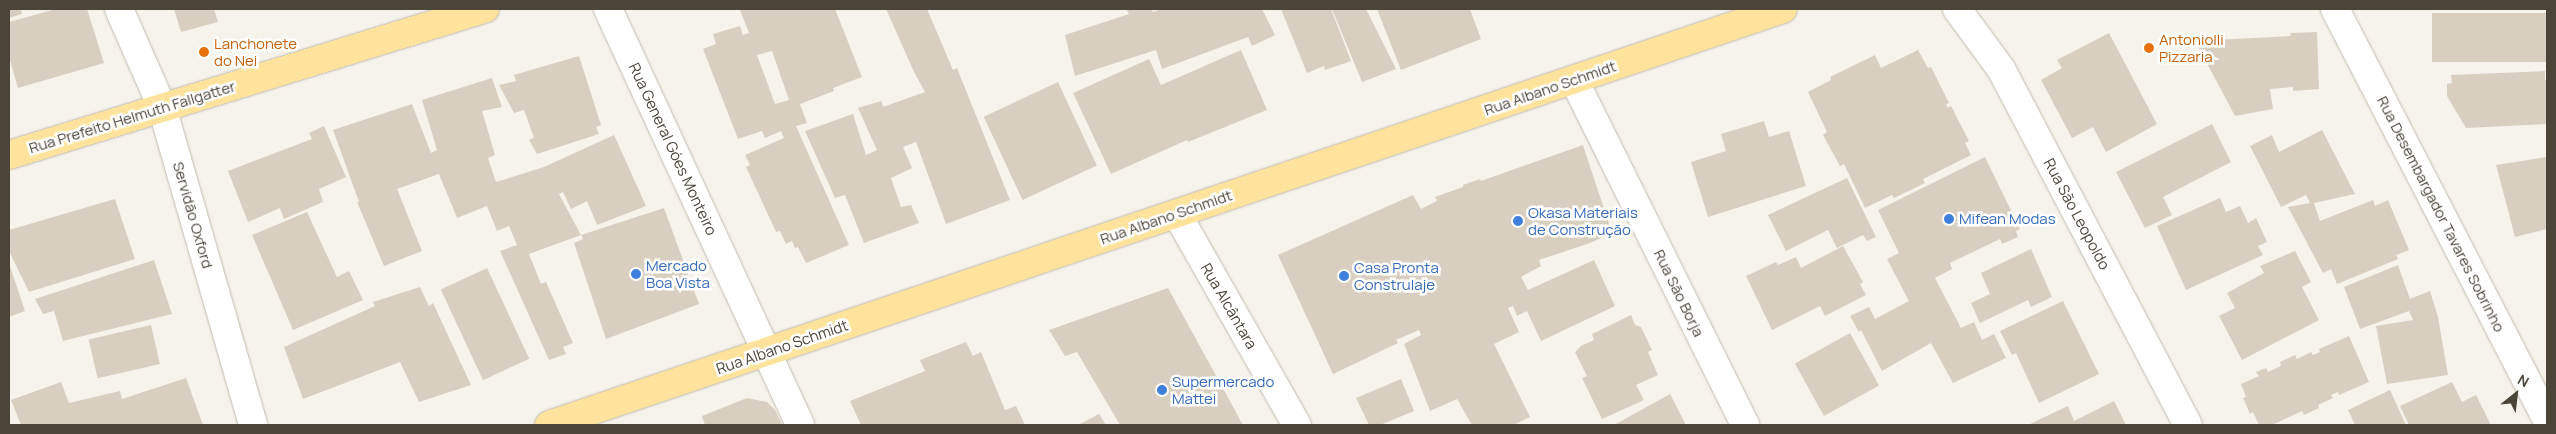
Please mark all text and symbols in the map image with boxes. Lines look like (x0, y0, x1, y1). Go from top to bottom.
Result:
place label: Antoniolli Pizzaria (2159, 30, 2224, 65)
place label: Lanchonete do Nei (214, 34, 297, 69)
marker: Antoniolli Pizzaria (2143, 42, 2155, 54)
marker: Lanchonete do Nei (198, 46, 210, 58)
street label: Rua Albano Schmidt (1482, 57, 1618, 119)
street label: Rua General Góes Monteiro (625, 60, 721, 238)
street label: Rua Prefeito Helmuth Fallgatter (27, 77, 237, 157)
street label: Rua Desembargador Tavares Sobrinho (2373, 93, 2509, 335)
street label: Rua São Leopoldo (2040, 155, 2114, 273)
street label: Servidão Oxford (169, 160, 217, 270)
street label: Rua Albano Schmidt (1098, 186, 1234, 248)
place label: Okasa Materiais de Construção (1528, 203, 1638, 238)
place label: Mifean Modas (1959, 210, 2056, 228)
marker: Mifean Modas (1943, 213, 1955, 225)
marker: Okasa Materiais de Construção (1512, 215, 1524, 227)
street label: Rua São Borja (1650, 246, 1708, 340)
place label: Mercado Boa Vista (646, 256, 710, 291)
place label: Casa Pronta Construlaje (1354, 258, 1439, 293)
street label: Rua Alcântara (1197, 260, 1261, 352)
marker: Mercado Boa Vista (630, 268, 642, 280)
marker: Casa Pronta Construlaje (1338, 270, 1350, 282)
street label: Rua Albano Schmidt (714, 316, 850, 378)
north arrow (2491, 369, 2541, 419)
text: N (2515, 370, 2533, 391)
place label: Supermercado Mattei (1172, 372, 1274, 407)
marker: Supermercado Mattei (1156, 384, 1168, 396)

